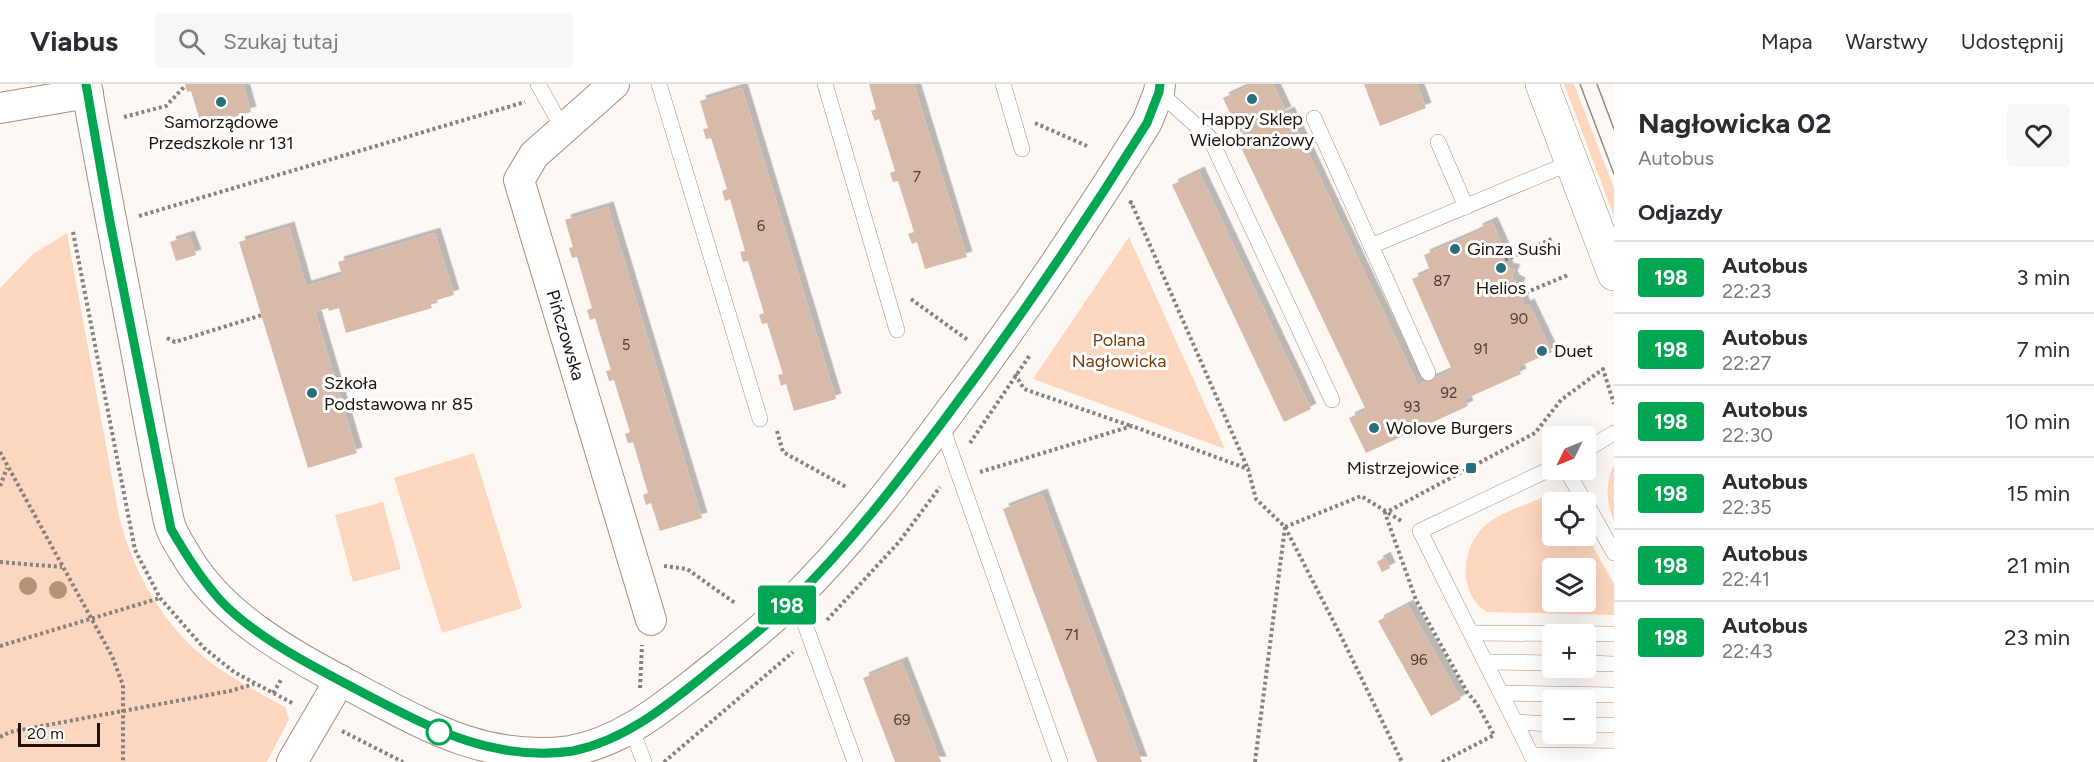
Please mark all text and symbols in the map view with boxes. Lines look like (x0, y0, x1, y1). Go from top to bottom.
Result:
search box (154, 14, 574, 68)
text: Viabus (30, 24, 118, 58)
icon: search (175, 25, 208, 58)
text: Szukaj tutaj (223, 28, 339, 55)
text: Mapa (1761, 29, 1812, 54)
text: Warstwy (1845, 29, 1928, 54)
text: Udostępnij (1961, 29, 2064, 54)
marker: Happy Sklep Wielobranżowy (1245, 92, 1259, 106)
marker: Samorządowe Przedszkole nr 131 (214, 95, 228, 109)
button: heart (2007, 104, 2070, 167)
text: Nagłowicka 02 (1638, 106, 1831, 140)
place label: Happy Sklep Wielobranżowy (1190, 108, 1315, 151)
place label: Samorządowe Przedszkole nr 131 (148, 111, 294, 154)
text: Autobus (1638, 146, 1714, 170)
house number: 7 (913, 168, 921, 186)
text: Odjazdy (1638, 199, 1723, 226)
house number: 6 (757, 217, 766, 235)
place label: Ginza Sushi (1467, 238, 1561, 260)
marker: Ginza Sushi (1448, 242, 1462, 256)
text: Autobus (1722, 252, 1808, 279)
marker: Helios (1494, 261, 1508, 275)
text: 3 min (2016, 264, 2070, 291)
text: 198 (1654, 265, 1688, 290)
house number: 87 (1433, 272, 1451, 290)
place label: Helios (1476, 277, 1526, 299)
text: 22:23 (1722, 279, 1771, 303)
street label: Pińczowska (542, 287, 590, 383)
house number: 90 (1510, 310, 1528, 328)
text: Autobus (1722, 324, 1808, 351)
park label: Polana Nagłowicka (1072, 329, 1166, 372)
house number: 5 (622, 336, 630, 354)
text: 7 min (2017, 336, 2070, 363)
text: 198 (1654, 337, 1688, 362)
house number: 91 (1474, 340, 1488, 358)
place label: Duet (1554, 340, 1593, 362)
marker: Duet (1535, 344, 1549, 358)
text: 22:27 (1722, 351, 1771, 375)
place label: Szkoła Podstawowa nr 85 (324, 372, 473, 415)
house number: 92 (1441, 384, 1457, 402)
marker: Szkoła Podstawowa nr 85 (305, 386, 319, 400)
text: Autobus (1722, 396, 1808, 423)
house number: 93 (1404, 398, 1420, 416)
text: 10 min (2005, 408, 2070, 435)
text: 198 (1654, 409, 1688, 434)
place label: Wolove Burgers (1386, 417, 1513, 439)
marker: Wolove Burgers (1367, 421, 1381, 435)
text: 22:30 (1722, 423, 1773, 447)
north arrow (1542, 426, 1596, 480)
map controls (1542, 426, 1596, 744)
place label: Mistrzejowice (1347, 457, 1459, 479)
marker: Mistrzejowice (1464, 461, 1478, 475)
text: Autobus (1722, 468, 1808, 495)
text: 15 min (2007, 480, 2070, 507)
text: 198 (1654, 481, 1688, 506)
button: locate (1542, 492, 1596, 546)
text: 22:35 (1722, 495, 1772, 519)
text: Autobus (1722, 540, 1808, 567)
text: 21 min (2007, 552, 2070, 579)
text: 198 (1654, 553, 1688, 578)
button: layers (1542, 558, 1596, 612)
text: 22:41 (1722, 567, 1770, 591)
line badge: 198 (752, 586, 822, 624)
text: 198 (770, 593, 804, 618)
text: Autobus (1722, 612, 1808, 639)
button: + (1542, 624, 1596, 678)
text: 23 min (2004, 624, 2070, 651)
text: 198 (1654, 625, 1688, 650)
house number: 71 (1065, 626, 1079, 644)
text: 22:43 (1722, 639, 1773, 663)
house number: 96 (1411, 651, 1428, 669)
button: − (1542, 690, 1596, 744)
house number: 69 (894, 711, 910, 729)
unlabelled marker (426, 719, 452, 745)
scale bar (18, 720, 100, 748)
text: 20 m (27, 724, 64, 743)

